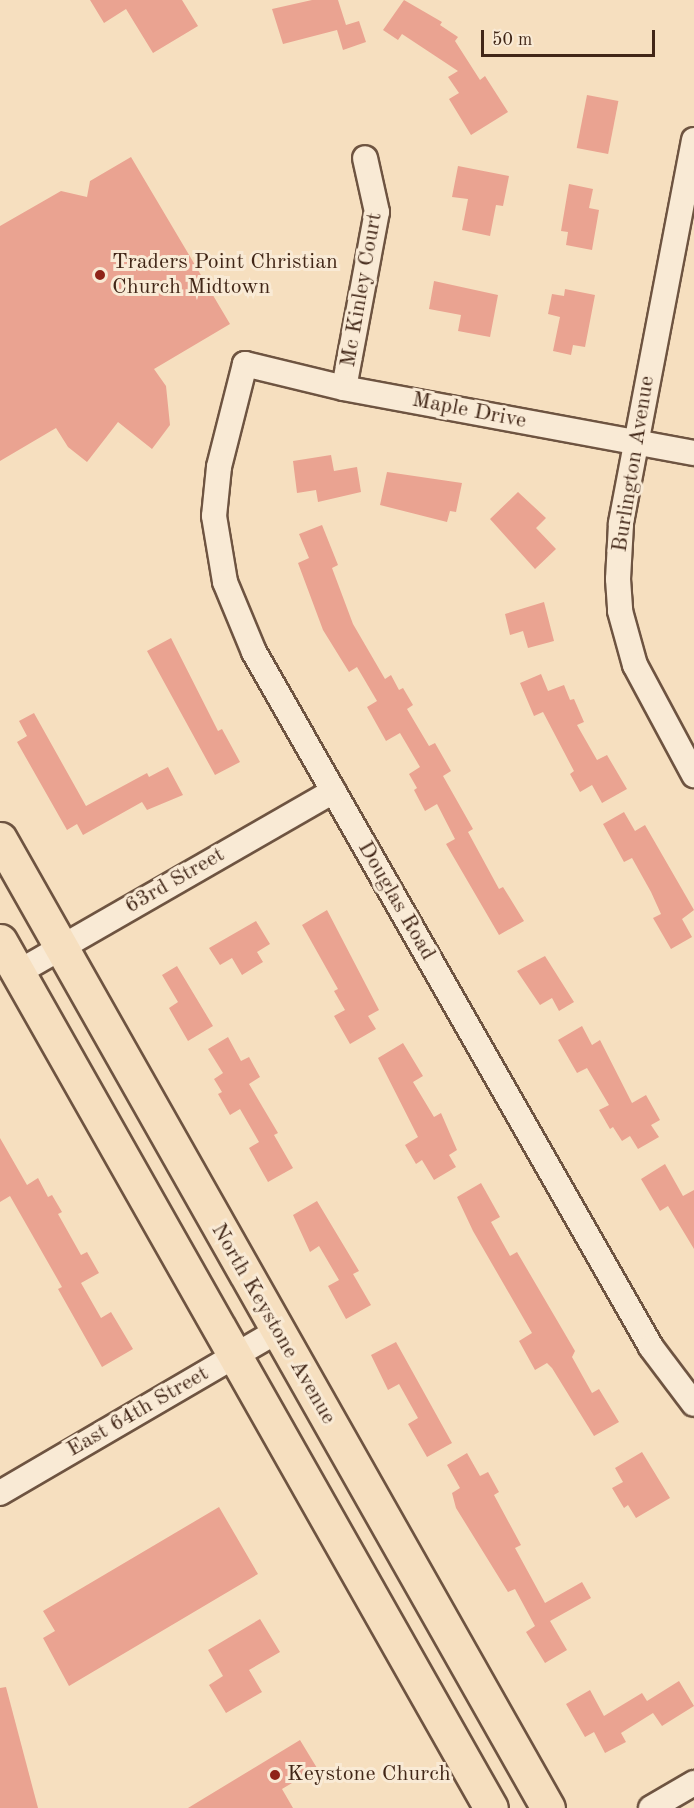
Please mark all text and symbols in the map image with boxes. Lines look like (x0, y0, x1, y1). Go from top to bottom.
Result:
scale bar (484, 18, 658, 56)
text: 50 m (492, 31, 532, 49)
street label: Mc Kinley Court (335, 211, 389, 369)
place label: Traders Point Christian Church Midtown (112, 249, 338, 300)
marker: Traders Point Christian Church Midtown (93, 268, 107, 282)
street label: Burlington Avenue (607, 374, 661, 554)
street label: Maple Drive (410, 387, 528, 435)
street label: Douglas Road (351, 837, 441, 965)
street label: 63rd Street (121, 842, 229, 920)
street label: North Keystone Avenue (205, 1219, 341, 1429)
street label: East 64th Street (63, 1361, 213, 1463)
place label: Keystone Church (287, 1762, 451, 1788)
marker: Keystone Church (268, 1768, 282, 1782)

